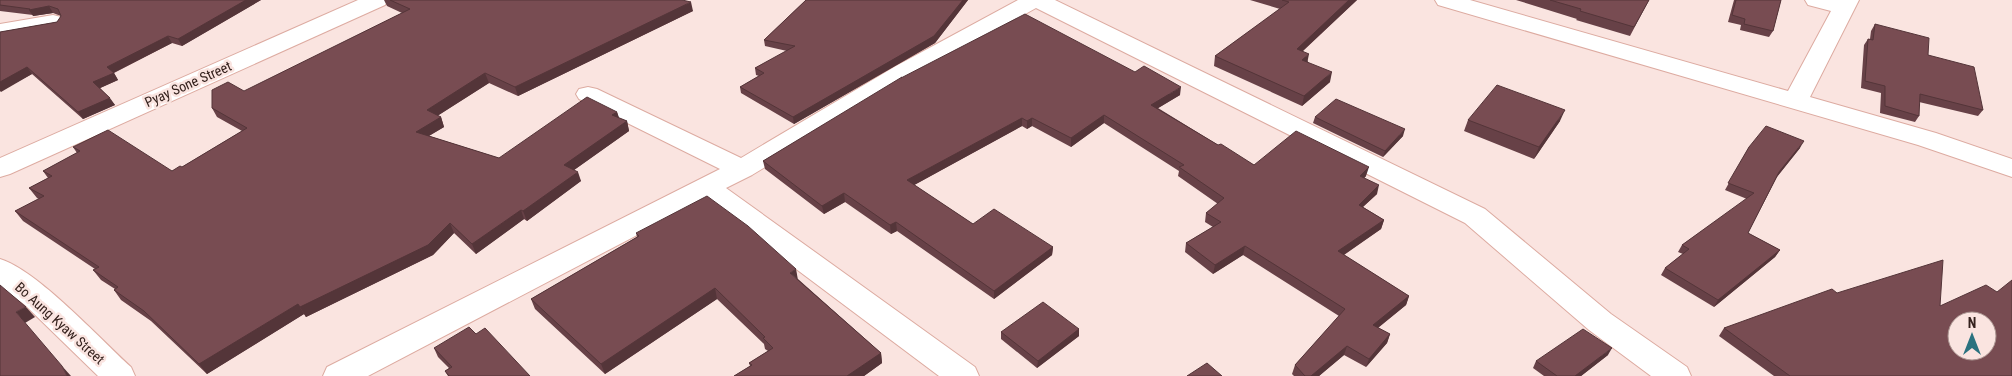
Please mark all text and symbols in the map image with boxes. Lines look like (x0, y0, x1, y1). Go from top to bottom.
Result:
street label: Pyay Sone Street (142, 58, 234, 110)
street label: Bo Aung Kyaw Street (12, 279, 108, 367)
north arrow (1947, 311, 1997, 361)
text: N (1968, 315, 1976, 331)

